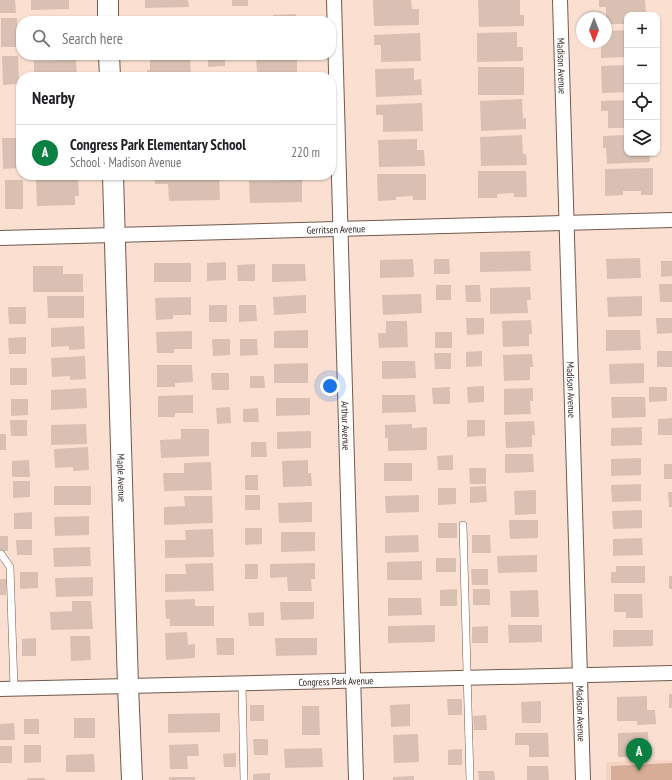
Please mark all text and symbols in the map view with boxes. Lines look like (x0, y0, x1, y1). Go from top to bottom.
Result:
north arrow (576, 12, 612, 48)
map controls (624, 12, 660, 156)
button: + (624, 12, 660, 48)
search box (16, 16, 336, 60)
icon: search (30, 27, 52, 49)
text: Search here (62, 29, 123, 48)
street label: Madison Avenue (554, 38, 569, 94)
button: − (624, 48, 660, 84)
button: locate (624, 84, 660, 120)
text: Nearby (32, 87, 75, 109)
button: layers (624, 120, 660, 156)
text: Congress Park Elementary School (70, 135, 246, 154)
text: A (42, 144, 48, 161)
text: 220 m (291, 144, 320, 161)
text: School · Madison Avenue (70, 154, 181, 171)
street label: Gerritsen Avenue (306, 222, 365, 237)
street label: Madison Avenue (564, 362, 578, 418)
your location (320, 376, 340, 396)
street label: Arthur Avenue (338, 401, 353, 451)
street label: Maple Avenue (114, 454, 129, 502)
street label: Congress Park Avenue (298, 674, 374, 689)
street label: Madison Avenue (573, 685, 588, 742)
pin: A (626, 738, 652, 771)

